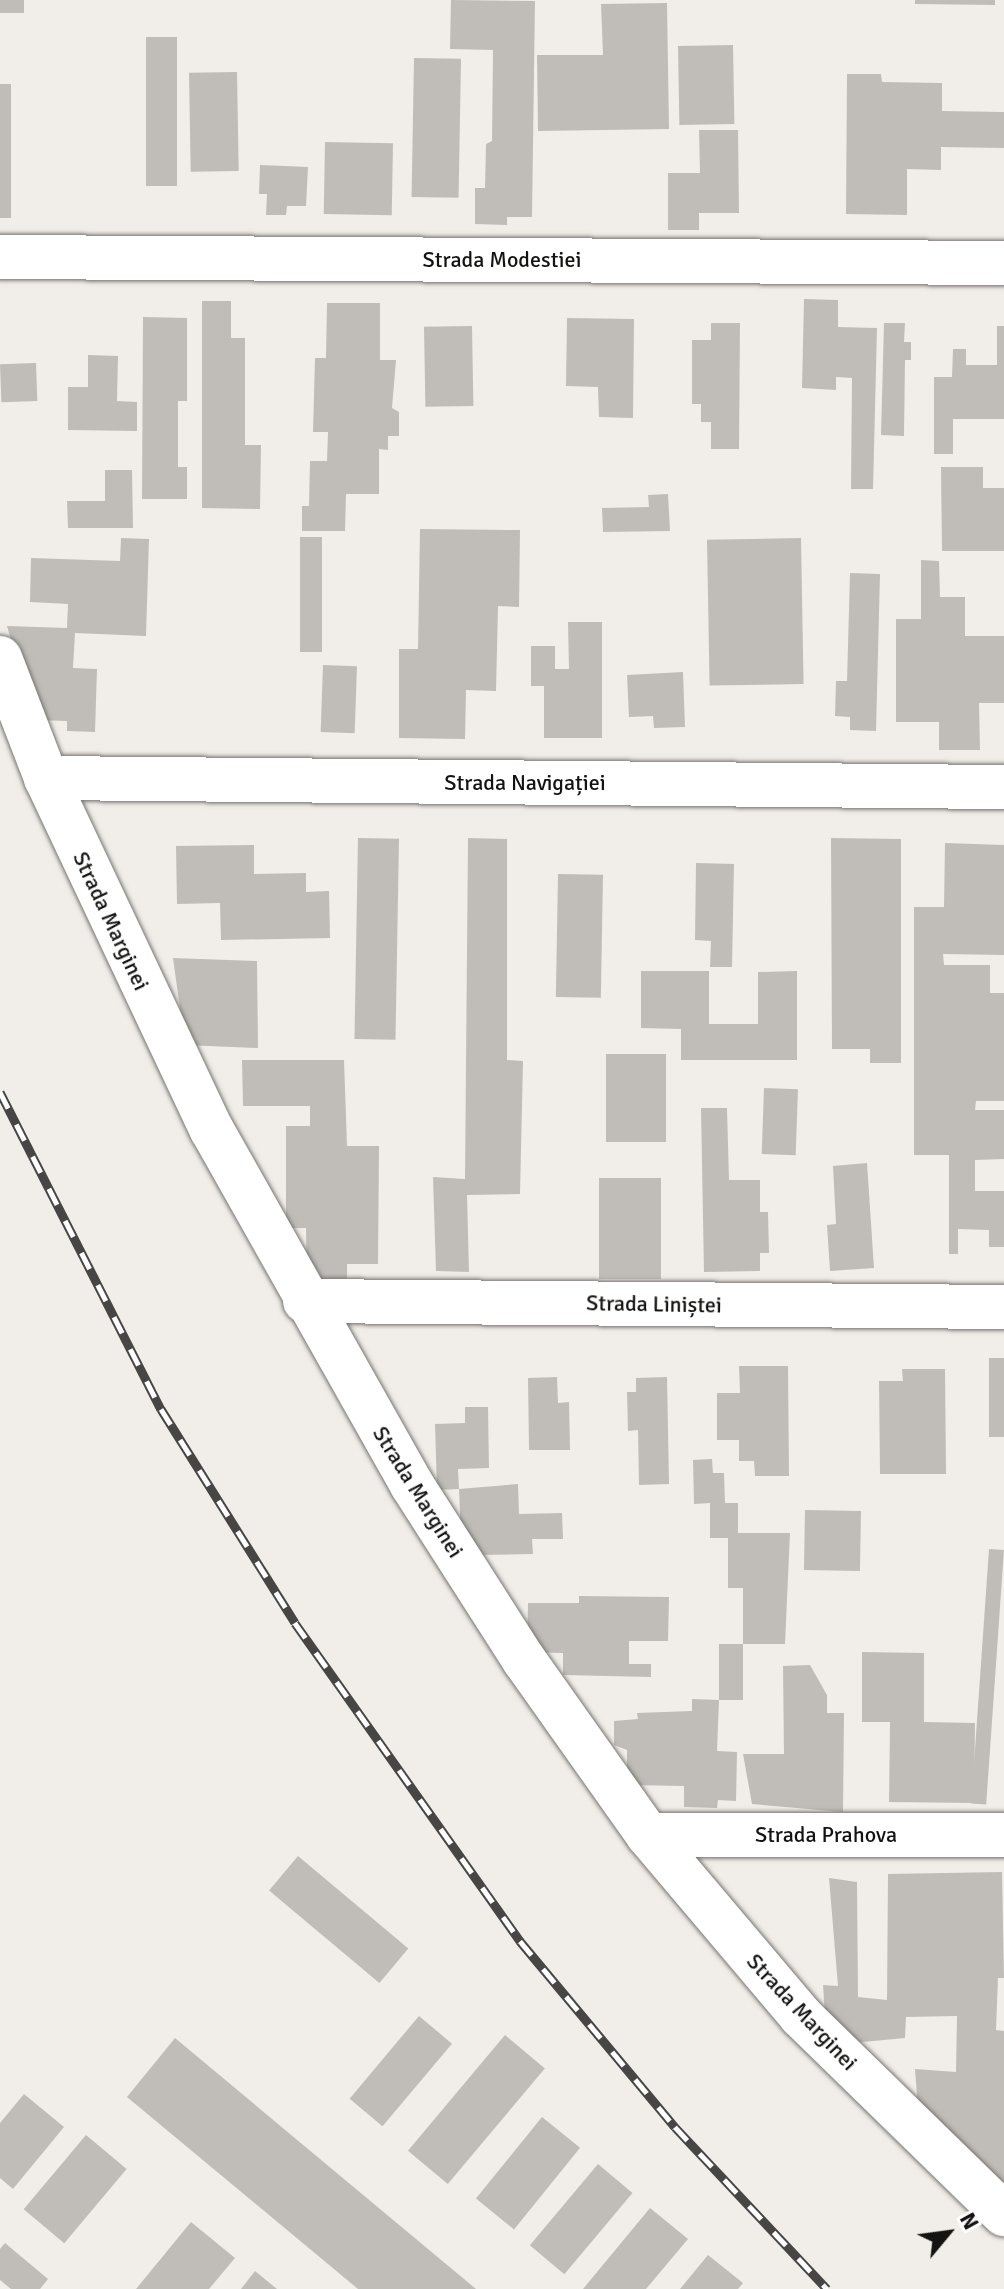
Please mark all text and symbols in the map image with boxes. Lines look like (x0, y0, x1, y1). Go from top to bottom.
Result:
street label: Strada Modestiei (423, 247, 581, 273)
street label: Strada Navigației (444, 770, 606, 796)
street label: Strada Marginei (67, 848, 155, 994)
street label: Strada Liniștei (586, 1290, 722, 1318)
street label: Strada Marginei (367, 1421, 469, 1563)
street label: Strada Prahova (755, 1822, 897, 1848)
street label: Strada Marginei (741, 1948, 863, 2076)
north arrow (908, 2193, 988, 2273)
text: N (954, 2208, 985, 2234)

